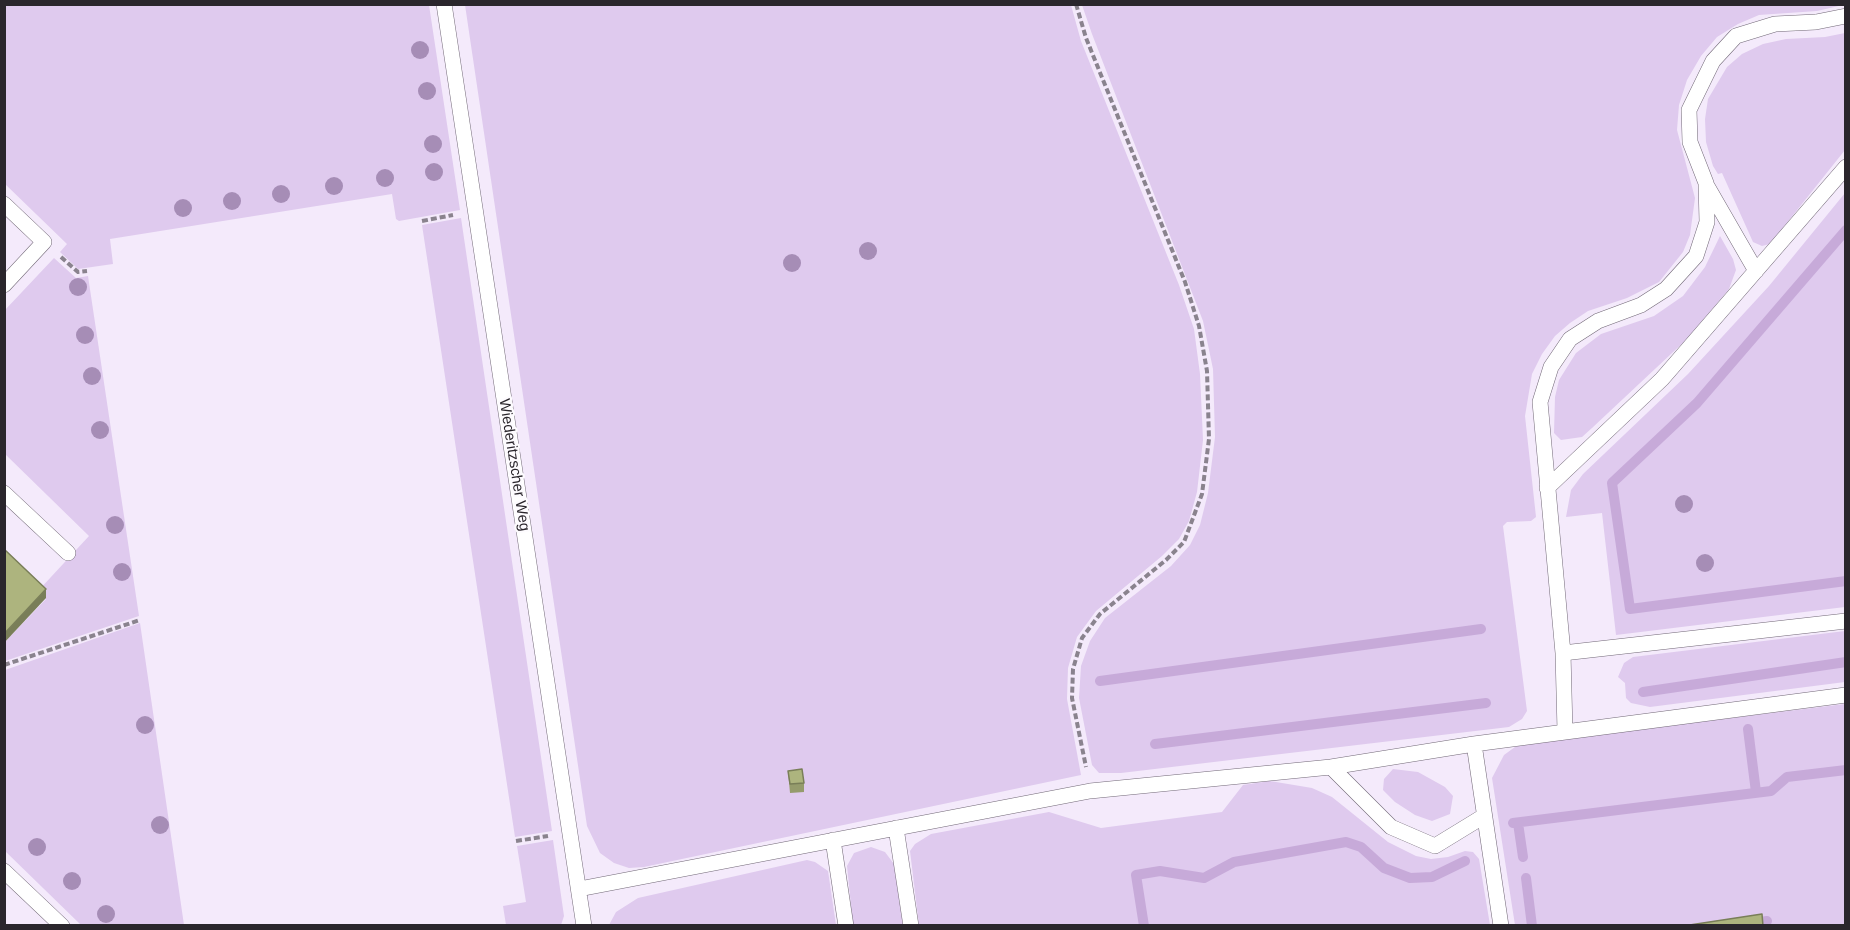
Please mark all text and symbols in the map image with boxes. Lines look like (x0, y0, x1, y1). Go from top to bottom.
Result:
street label: Wiederitzscher Weg (495, 397, 533, 533)

